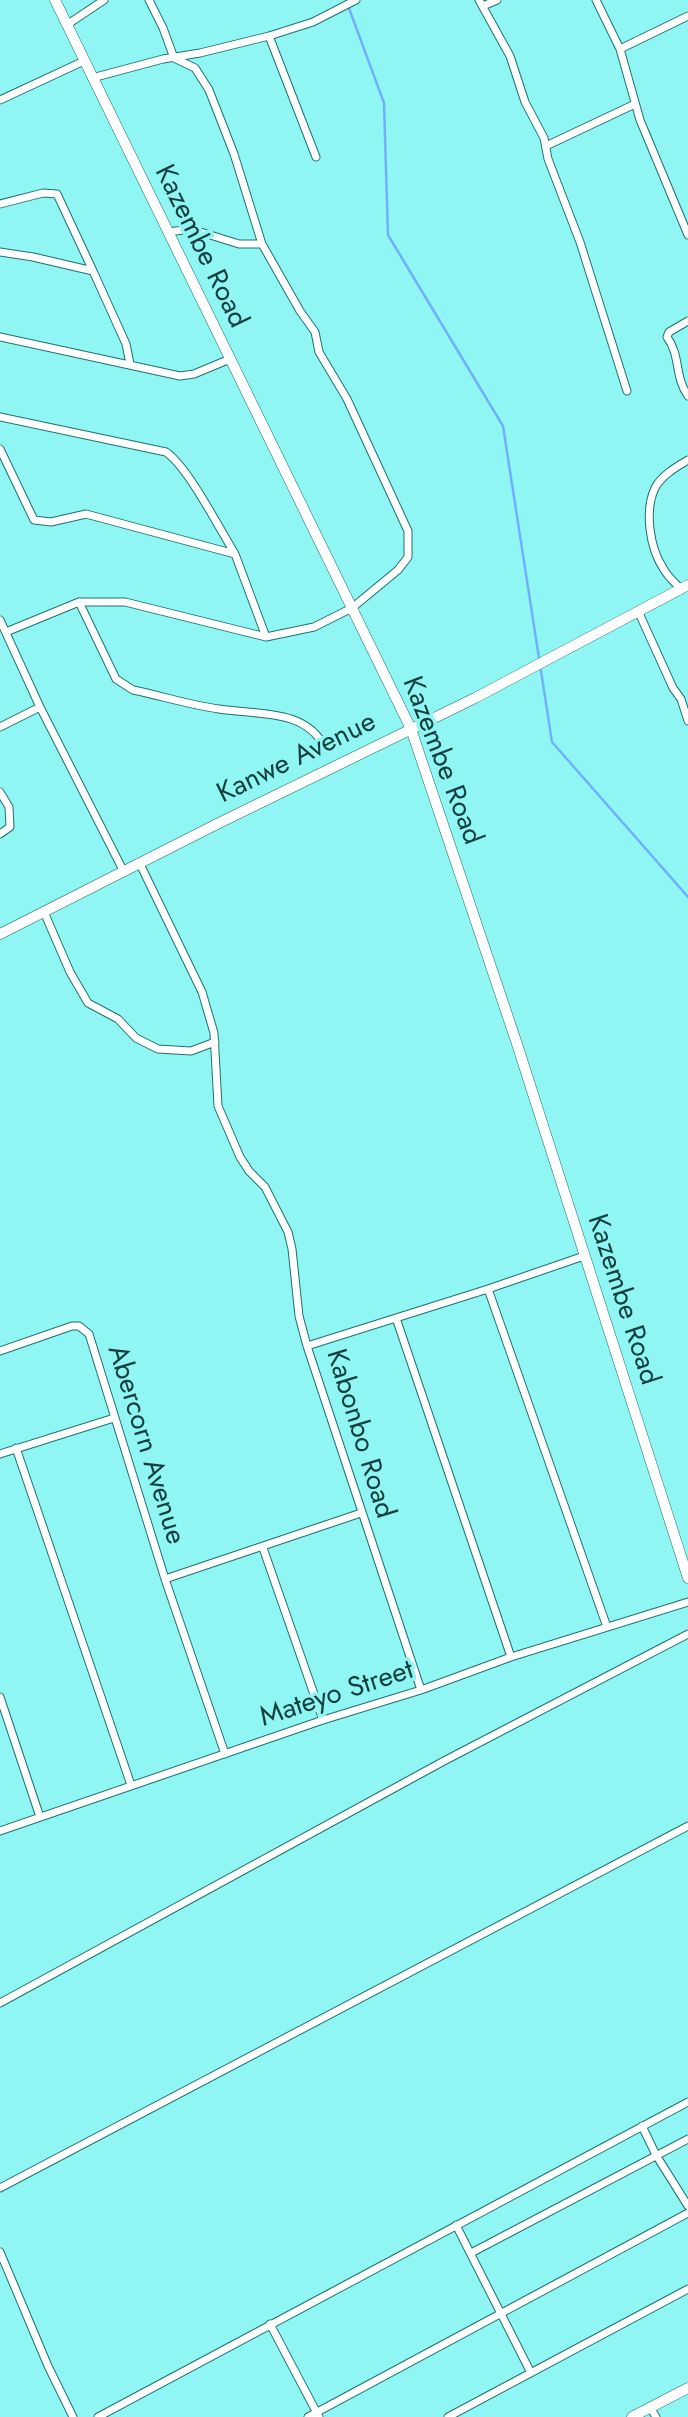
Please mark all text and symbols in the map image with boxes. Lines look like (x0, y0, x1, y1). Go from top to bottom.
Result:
street label: Kazembe Road (146, 160, 254, 334)
street label: Kazembe Road (394, 672, 488, 850)
street label: Kanwe Avenue (212, 706, 382, 812)
street label: Kazembe Road (579, 1211, 665, 1389)
street label: Abercorn Avenue (99, 1341, 191, 1549)
street label: Kabonbo Road (317, 1345, 401, 1523)
street label: Mateyo Street (256, 1654, 418, 1736)

